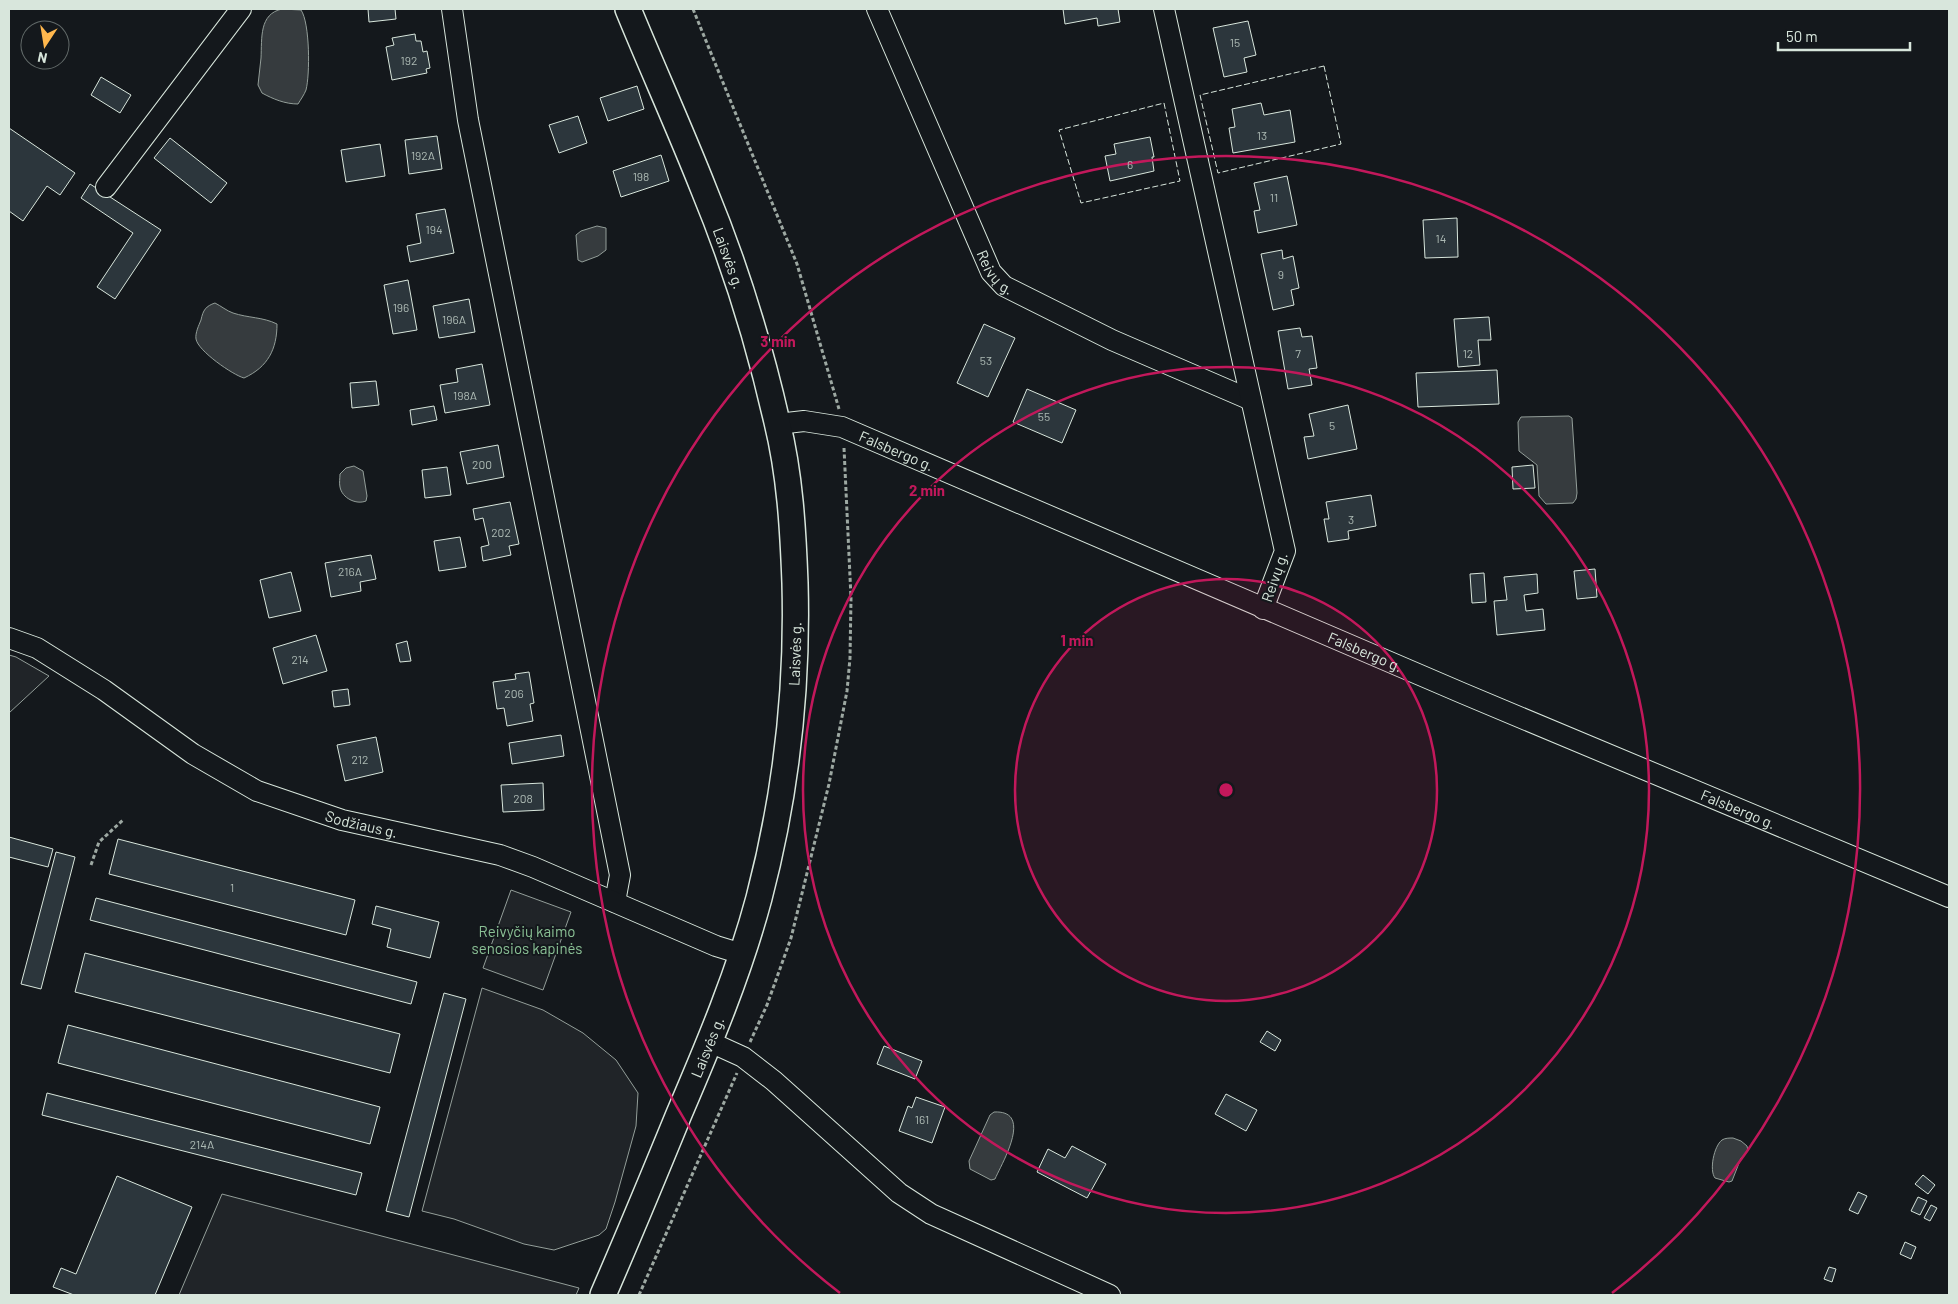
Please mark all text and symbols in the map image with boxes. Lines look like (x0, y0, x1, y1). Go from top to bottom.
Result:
north arrow (20, 20, 70, 70)
scale bar (1778, 20, 1910, 52)
text: 50 m (1786, 27, 1818, 45)
house number: 15 (1230, 35, 1240, 49)
text: N (36, 49, 49, 67)
house number: 192 (401, 53, 417, 67)
house number: 13 (1257, 128, 1267, 142)
house number: 192A (411, 148, 435, 162)
house number: 6 (1127, 157, 1133, 171)
house number: 198 (633, 169, 649, 183)
house number: 11 (1270, 190, 1278, 204)
house number: 194 (425, 222, 443, 236)
street label: Laisvės g. (710, 225, 748, 291)
house number: 14 (1436, 231, 1446, 245)
street label: Reivų g. (973, 247, 1016, 298)
house number: 9 (1278, 267, 1284, 281)
house number: 196 (393, 300, 409, 314)
house number: 196A (442, 312, 466, 326)
text: 3 min (760, 332, 796, 350)
house number: 7 (1295, 346, 1301, 360)
house number: 12 (1463, 346, 1473, 360)
house number: 53 (980, 353, 992, 367)
house number: 198A (453, 388, 477, 402)
house number: 55 (1038, 409, 1050, 423)
house number: 5 (1329, 418, 1335, 432)
street label: Falsbergo g. (857, 427, 936, 474)
house number: 200 (472, 457, 492, 471)
text: 2 min (909, 481, 945, 499)
house number: 3 (1348, 512, 1354, 526)
house number: 202 (491, 525, 511, 539)
street label: Reivų g. (1257, 550, 1291, 604)
house number: 216A (338, 564, 362, 578)
street label: Laisvės g. (784, 622, 804, 686)
street label: Falsbergo g. (1325, 628, 1405, 675)
text: 1 min (1061, 631, 1093, 649)
house number: 214 (291, 652, 309, 666)
house number: 206 (504, 686, 524, 700)
house number: 212 (352, 752, 368, 766)
centre of rings (1217, 781, 1235, 799)
street label: Falsbergo g. (1698, 785, 1778, 832)
house number: 208 (513, 791, 533, 805)
street label: Sodžiaus g. (323, 806, 399, 841)
house number: 1 (230, 880, 234, 894)
park label: Reivyčių kaimo senosios kapinės (471, 922, 583, 957)
street label: Laisvės g. (687, 1014, 727, 1080)
house number: 161 (915, 1112, 929, 1126)
house number: 214A (190, 1137, 214, 1151)

